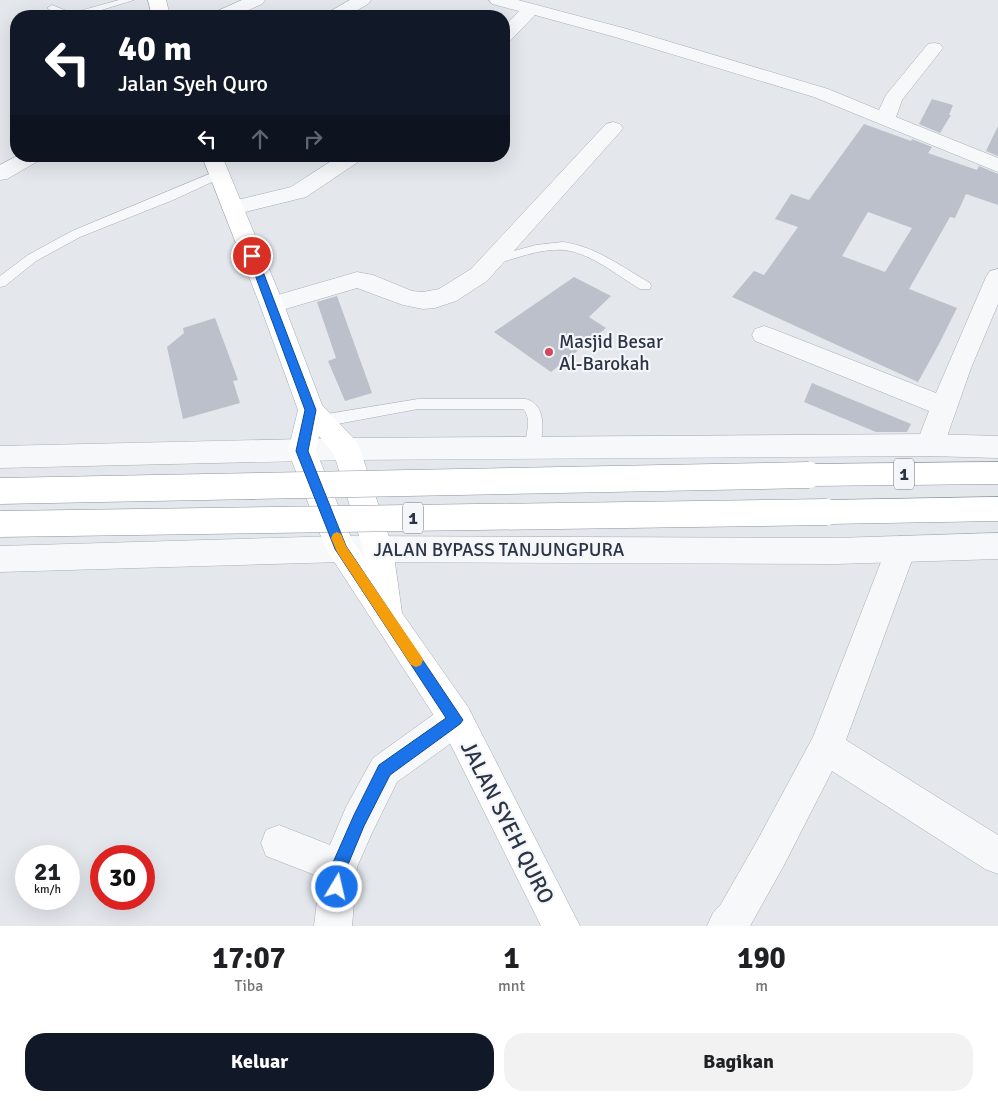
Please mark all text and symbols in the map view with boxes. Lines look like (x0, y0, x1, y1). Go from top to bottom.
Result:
text: 40 m (118, 27, 192, 70)
icon: left (35, 30, 100, 95)
text: Jalan Syeh Quro (118, 70, 268, 97)
icon: left (193, 125, 221, 153)
icon: ahead (246, 125, 274, 153)
icon: right (299, 125, 327, 153)
pin (231, 235, 273, 277)
icon: arrive (238, 242, 266, 270)
place label: Masjid Besar Al-Barokah (559, 330, 663, 376)
marker: Masjid Besar Al-Barokah (543, 346, 555, 358)
road number: 1 (894, 458, 914, 489)
road number: 1 (403, 502, 423, 534)
street label: JALAN BYPASS TANJUNGPURA (374, 538, 625, 562)
street label: JALAN SYEH QURO (455, 736, 560, 908)
speed limit sign: 30 (90, 845, 155, 910)
text: 21 (34, 856, 61, 887)
position arrow (310, 860, 362, 912)
text: km/h (34, 882, 61, 897)
text: 17:07 (212, 940, 286, 977)
text: 1 (503, 940, 520, 977)
text: 190 (737, 940, 786, 977)
text: Tiba (235, 976, 263, 996)
text: mnt (498, 976, 525, 996)
text: m (755, 976, 768, 996)
button: Keluar (25, 1033, 494, 1091)
button: Bagikan (504, 1033, 973, 1091)

